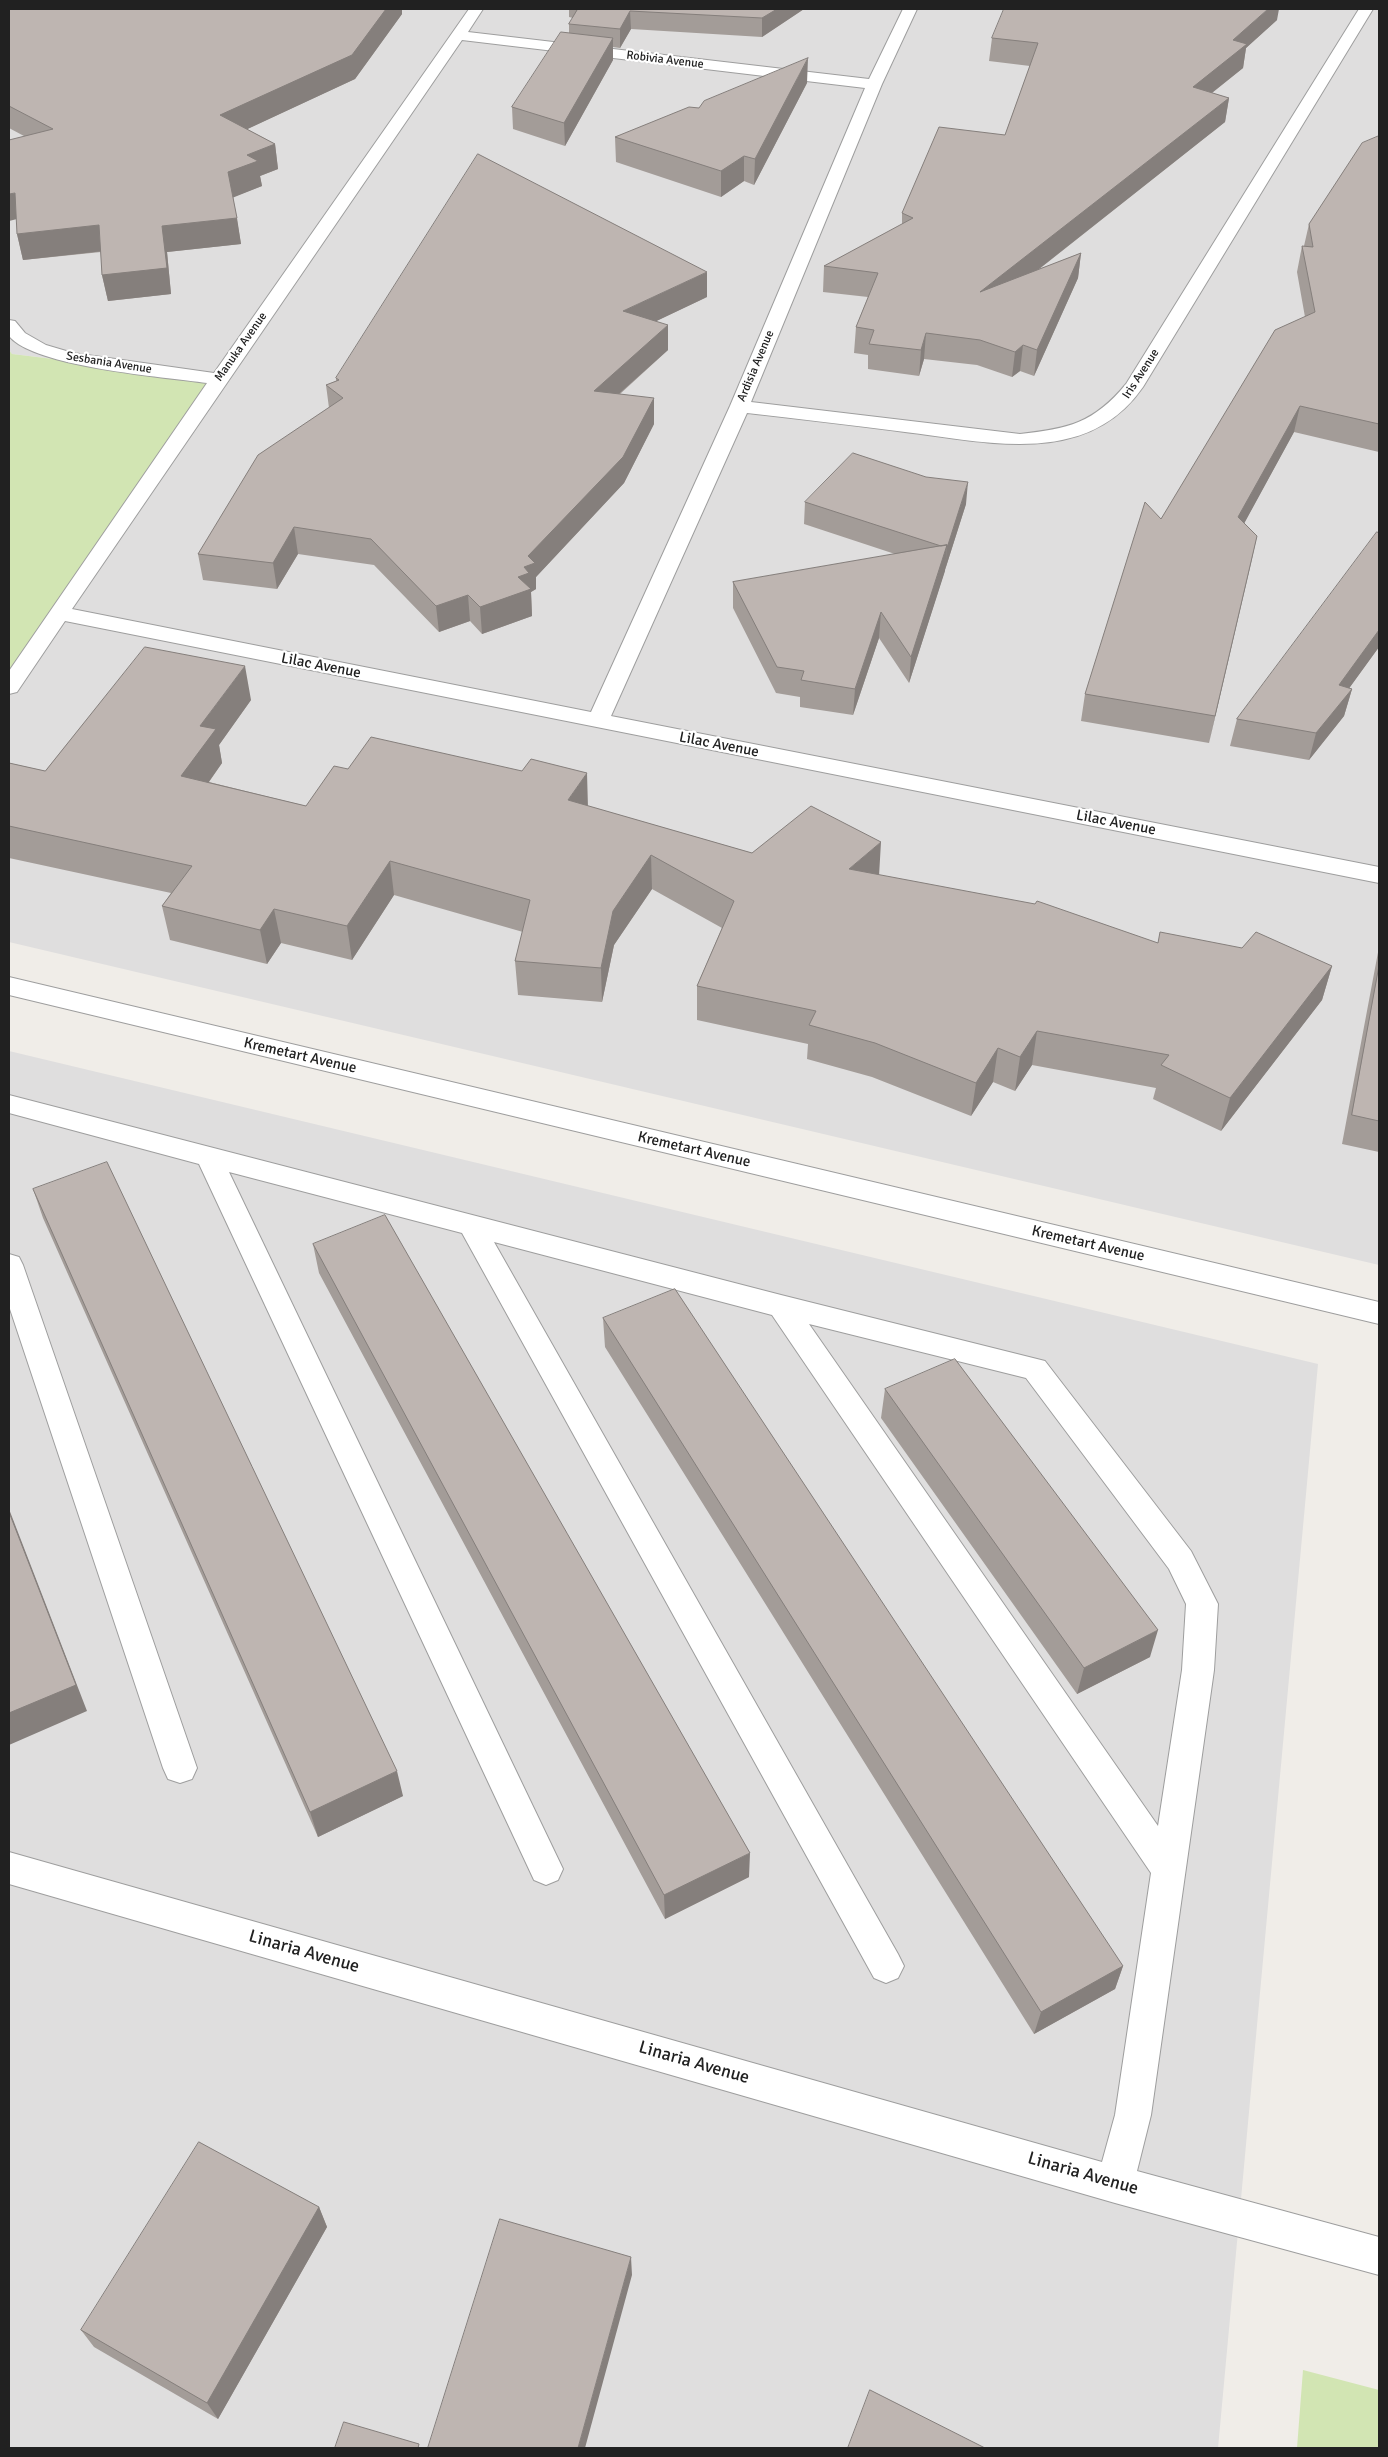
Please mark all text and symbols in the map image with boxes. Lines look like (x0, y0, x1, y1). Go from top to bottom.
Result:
street label: Robivia Avenue (626, 48, 704, 72)
street label: Manuka Avenue (212, 310, 270, 384)
street label: Ardisia Avenue (735, 328, 777, 404)
street label: Iris Avenue (1119, 346, 1163, 402)
street label: Sesbania Avenue (65, 349, 153, 377)
street label: Lilac Avenue (280, 649, 362, 683)
street label: Lilac Avenue (678, 728, 760, 762)
street label: Lilac Avenue (1075, 806, 1157, 840)
street label: Kremetart Avenue (242, 1034, 358, 1078)
street label: Kremetart Avenue (636, 1128, 752, 1172)
street label: Kremetart Avenue (1030, 1222, 1146, 1266)
street label: Linaria Avenue (246, 1926, 362, 1978)
street label: Linaria Avenue (636, 2037, 752, 2089)
street label: Linaria Avenue (1025, 2148, 1141, 2200)

